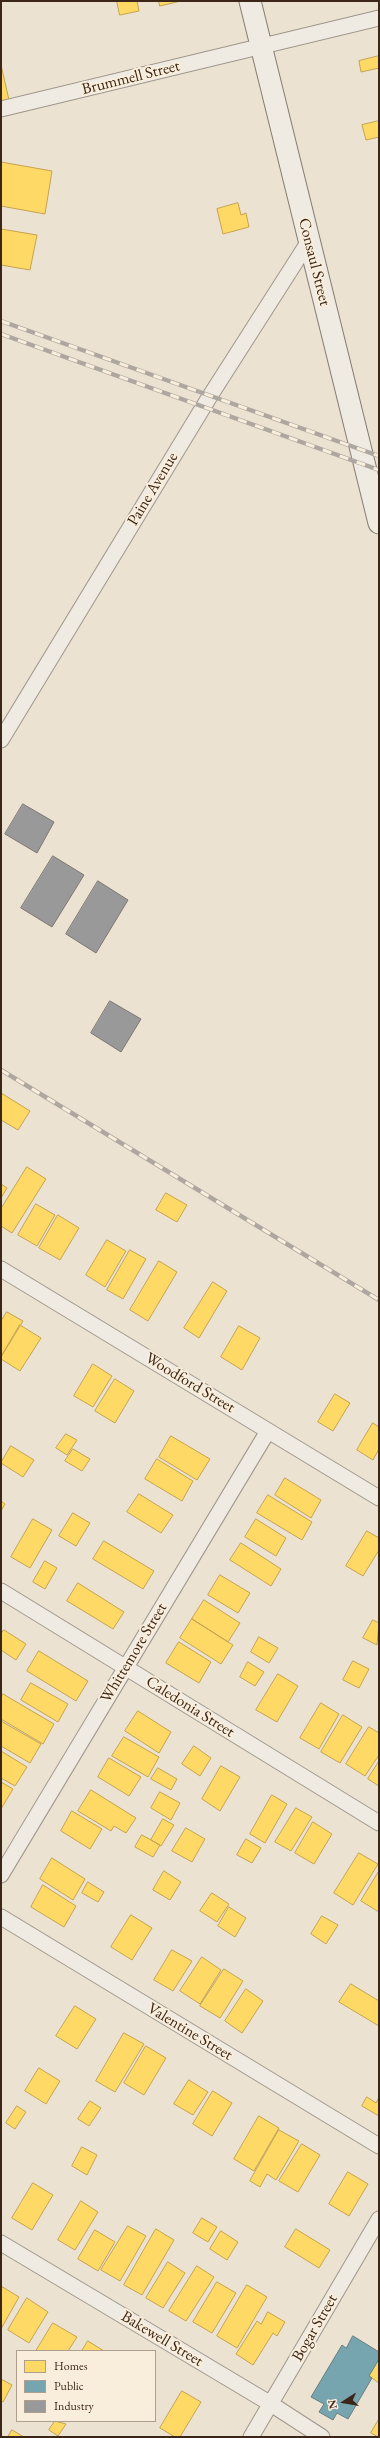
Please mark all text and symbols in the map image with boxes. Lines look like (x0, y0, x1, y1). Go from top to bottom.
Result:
street label: Brummell Street (80, 57, 182, 99)
street label: Consaul Street (294, 216, 334, 308)
street label: Paine Avenue (124, 449, 182, 529)
street label: Woodford Street (142, 1349, 238, 1417)
street label: Whittemore Street (97, 1599, 171, 1707)
street label: Caledonia Street (142, 1672, 238, 1742)
street label: Valentine Street (144, 1999, 236, 2065)
street label: Bogar Street (288, 2291, 342, 2365)
street label: Bakewell Street (117, 2307, 207, 2371)
legend (16, 2350, 156, 2422)
text: Homes (54, 2358, 88, 2374)
text: Public (54, 2378, 84, 2394)
north arrow (324, 2382, 364, 2422)
text: Industry (54, 2398, 94, 2414)
text: N (324, 2399, 340, 2410)

